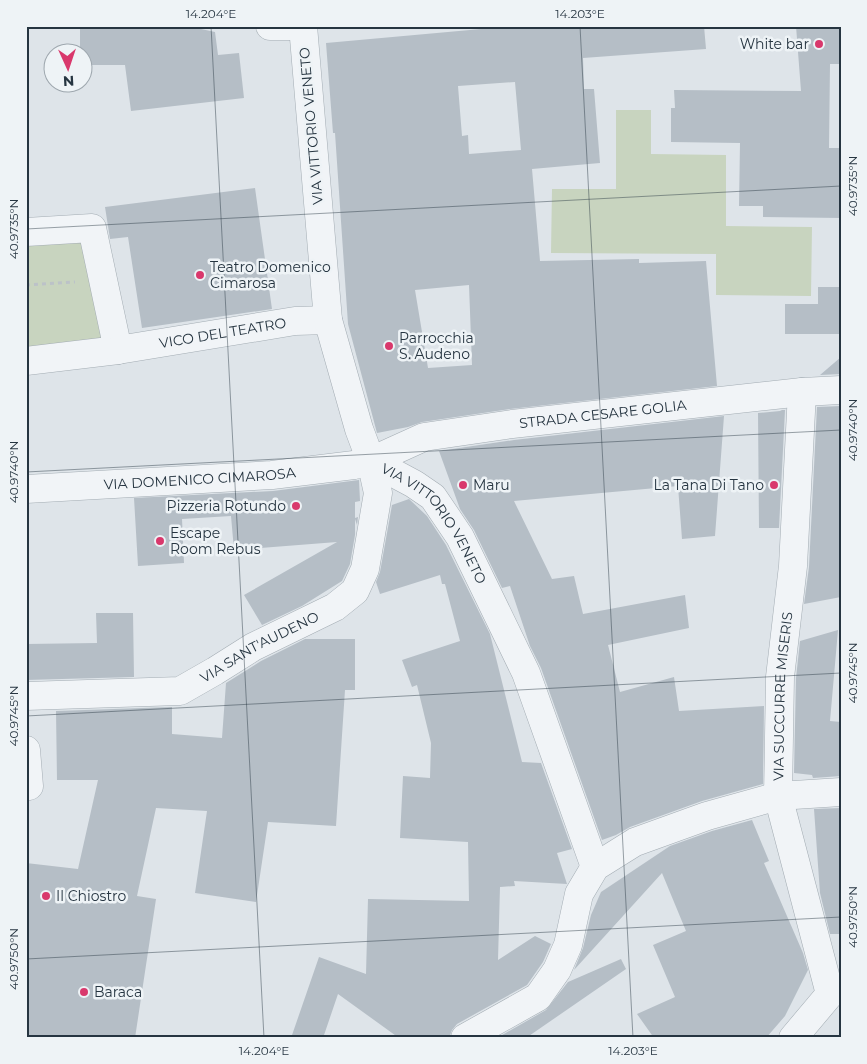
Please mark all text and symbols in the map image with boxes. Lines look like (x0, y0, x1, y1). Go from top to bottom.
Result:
text: 14.204°E (186, 6, 236, 21)
text: 14.203°E (555, 6, 605, 21)
place label: White bar (740, 35, 809, 53)
marker: White bar (813, 38, 825, 50)
north arrow (42, 42, 92, 92)
street label: VIA VITTORIO VENETO (295, 46, 327, 206)
text: N (63, 72, 75, 90)
text: 40.9735°N (845, 156, 860, 216)
text: 40.9735°N (6, 199, 21, 259)
place label: Teatro Domenico Cimarosa (210, 258, 331, 292)
marker: Teatro Domenico Cimarosa (194, 269, 206, 281)
street label: VICO DEL TEATRO (158, 314, 288, 352)
place label: Parrocchia S. Audeno (399, 329, 474, 363)
marker: Parrocchia S. Audeno (383, 340, 395, 352)
street label: STRADA CESARE GOLIA (518, 396, 688, 432)
text: 40.9740°N (845, 399, 860, 461)
text: 40.9740°N (6, 441, 21, 503)
street label: VIA VITTORIO VENETO (378, 459, 491, 587)
street label: VIA DOMENICO CIMAROSA (103, 463, 298, 494)
place label: Maru (473, 476, 510, 494)
place label: La Tana Di Tano (653, 476, 764, 494)
marker: Maru (457, 479, 469, 491)
marker: La Tana Di Tano (768, 479, 780, 491)
place label: Pizzeria Rotundo (167, 497, 286, 515)
marker: Pizzeria Rotundo (290, 500, 302, 512)
place label: Escape Room Rebus (170, 524, 261, 558)
marker: Escape Room Rebus (154, 535, 166, 547)
street label: VIA SANT'AUDENO (197, 607, 322, 687)
street label: VIA SUCCURRE MISERIS (769, 611, 797, 781)
text: 40.9745°N (845, 642, 860, 704)
text: 40.9745°N (6, 685, 21, 747)
text: 40.9750°N (845, 886, 860, 948)
place label: Il Chiostro (56, 887, 127, 905)
marker: Il Chiostro (40, 890, 52, 902)
text: 40.9750°N (6, 928, 21, 990)
place label: Baraca (94, 983, 142, 1001)
marker: Baraca (78, 986, 90, 998)
text: 14.204°E (239, 1043, 289, 1058)
text: 14.203°E (608, 1043, 658, 1058)

